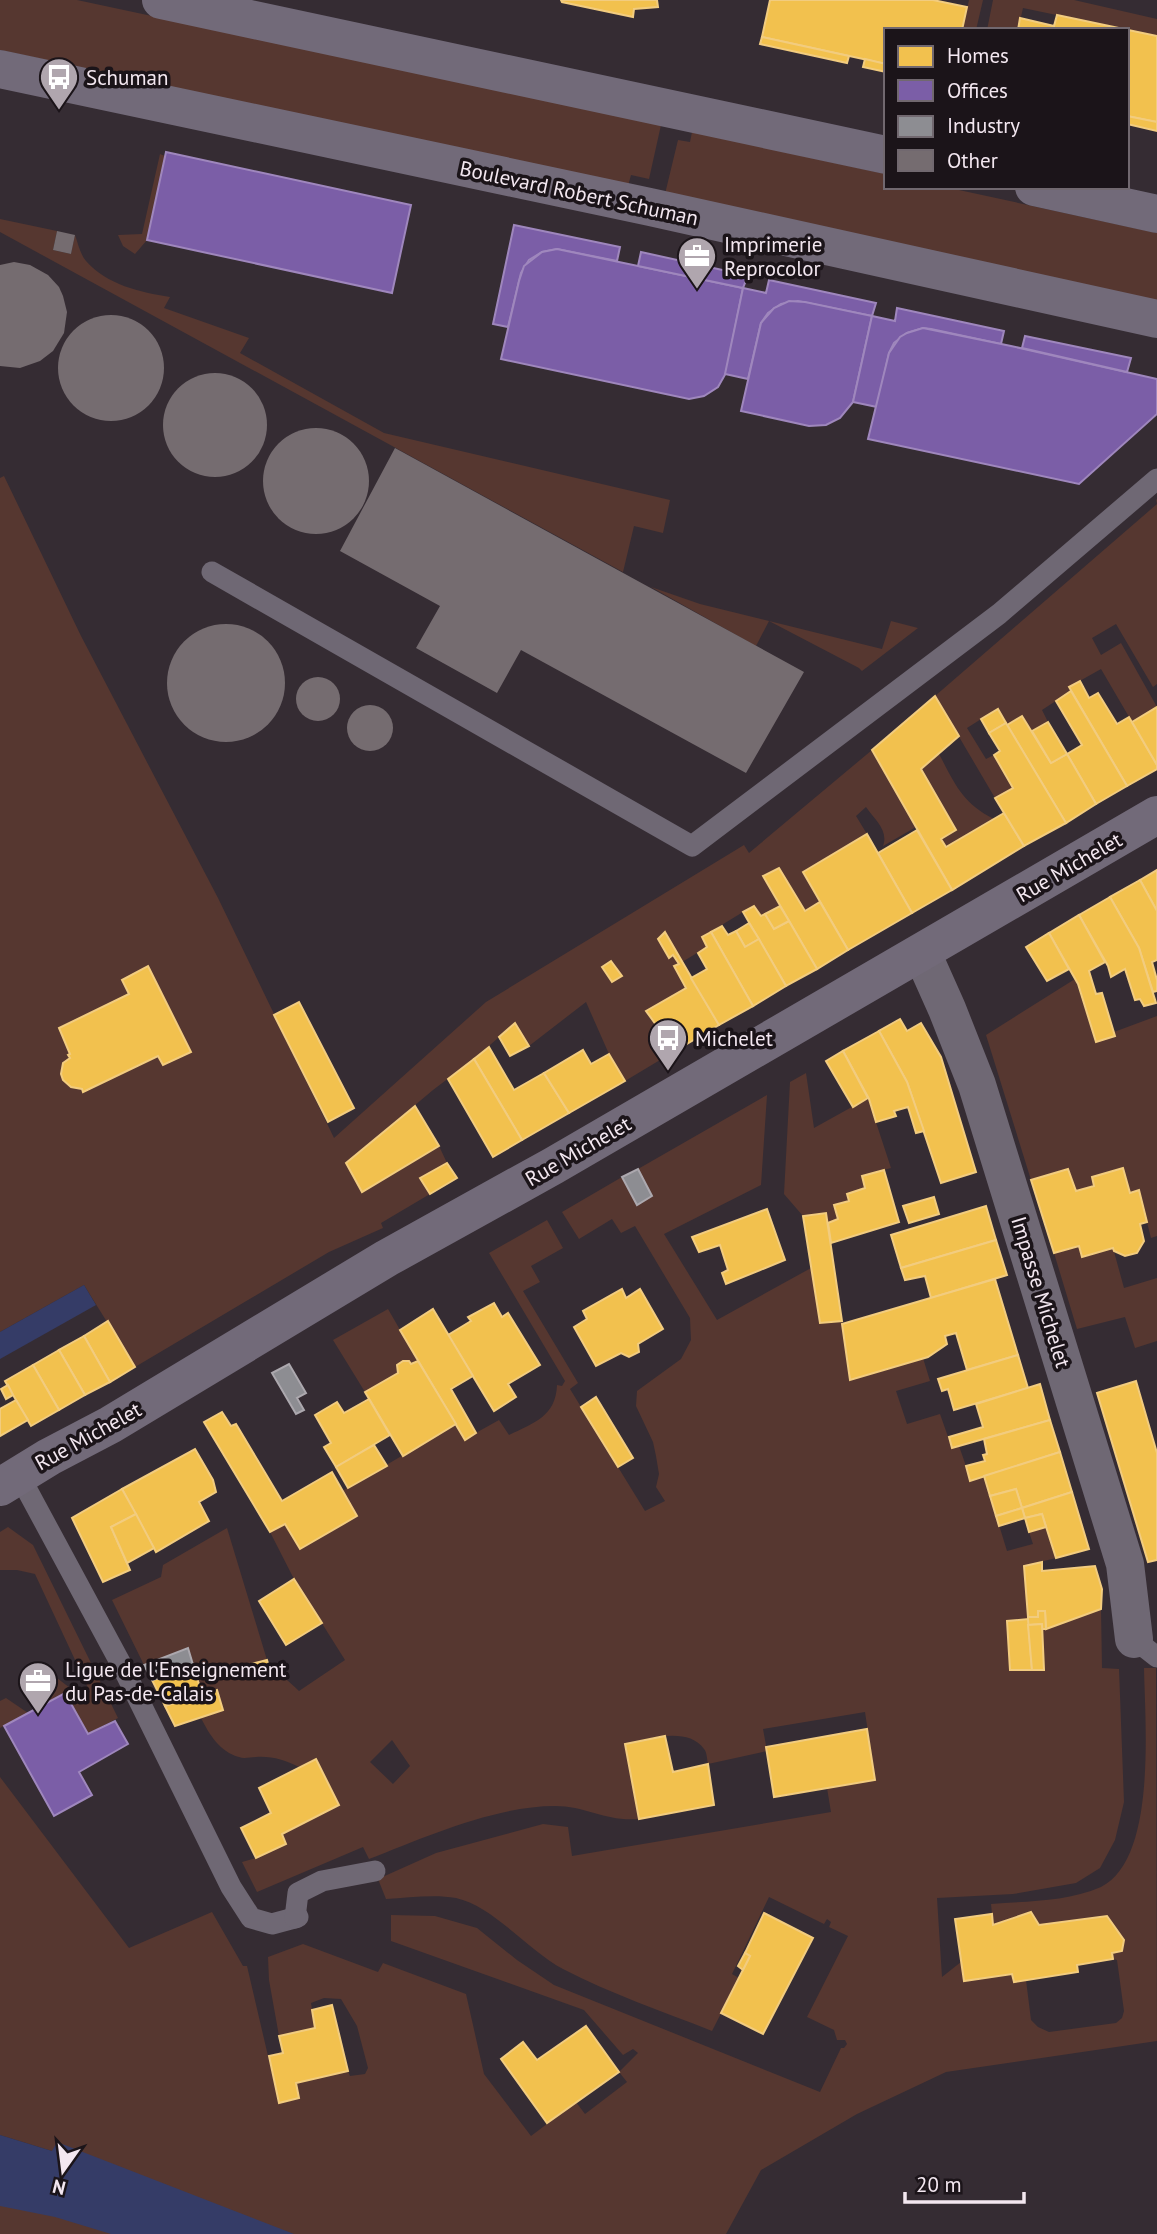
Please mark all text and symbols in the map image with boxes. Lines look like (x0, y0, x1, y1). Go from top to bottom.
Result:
legend (884, 28, 1129, 189)
text: Homes (947, 42, 1009, 69)
bus stop icon: Schuman (38, 56, 80, 111)
place label: Schuman (86, 64, 168, 91)
text: Offices (947, 77, 1008, 104)
text: Industry (947, 112, 1020, 139)
text: Other (947, 147, 998, 174)
street label: Boulevard Robert Schuman (457, 154, 701, 232)
place label: Imprimerie Reprocolor (724, 231, 822, 282)
office icon: Imprimerie Reprocolor (676, 235, 718, 290)
street label: Rue Michelet (1011, 826, 1127, 908)
bus stop icon: Michelet (647, 1017, 689, 1072)
place label: Michelet (695, 1025, 773, 1052)
street label: Rue Michelet (520, 1110, 636, 1192)
street label: Impasse Michelet (1005, 1213, 1077, 1371)
street label: Rue Michelet (30, 1396, 146, 1476)
place label: Ligue de l'Enseignement du Pas-de-Calais (65, 1656, 286, 1707)
office icon: Ligue de l'Enseignement du Pas-de-Calais (17, 1660, 59, 1715)
north arrow (28, 2136, 98, 2206)
scale bar (905, 2160, 1024, 2204)
text: 20 m (916, 2171, 962, 2198)
text: N (50, 2174, 68, 2201)

